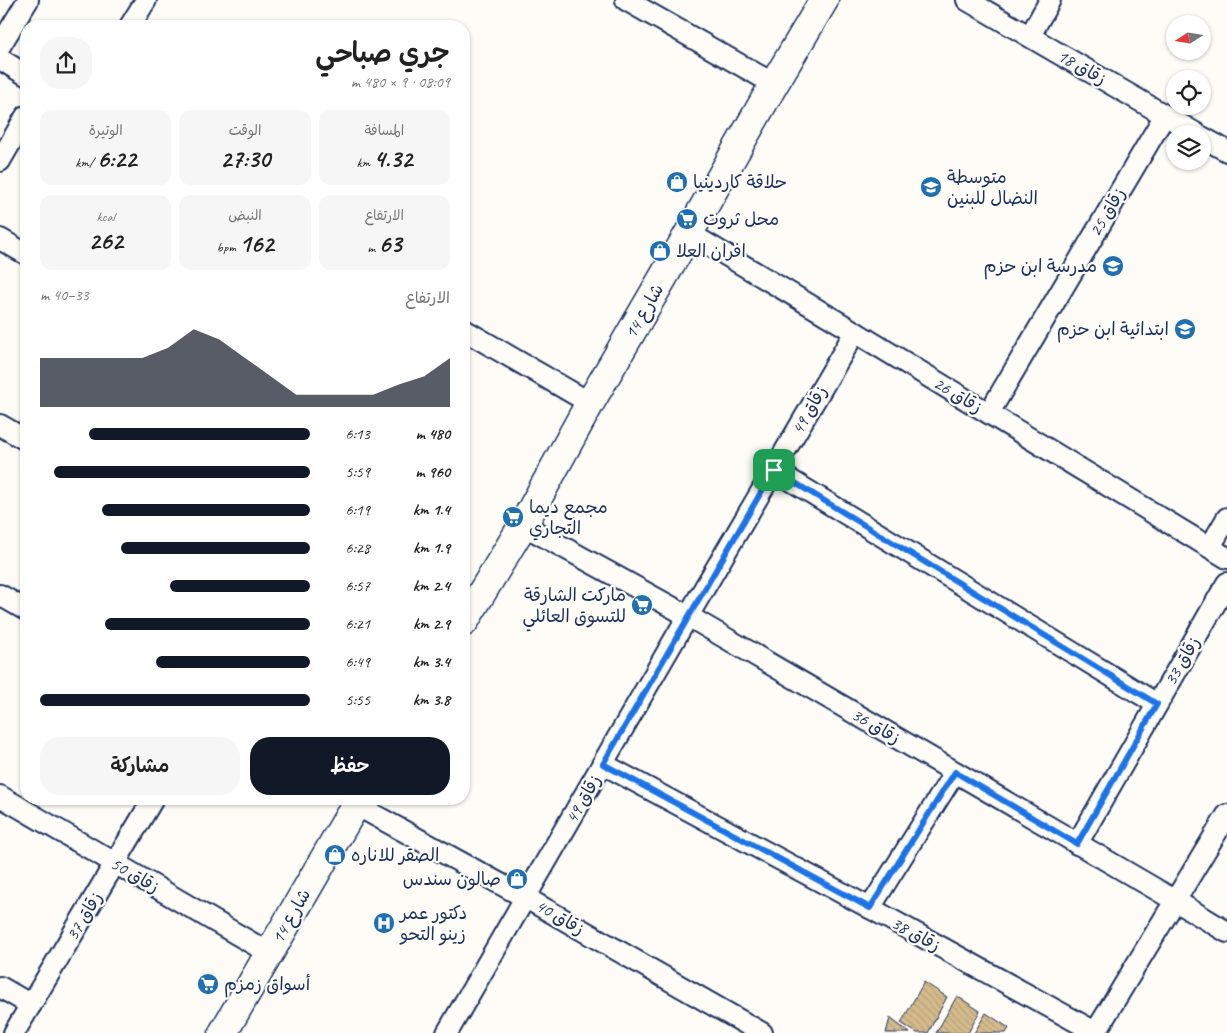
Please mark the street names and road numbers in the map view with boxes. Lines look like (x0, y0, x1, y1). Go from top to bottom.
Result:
street label: زقاق 18 (1054, 44, 1110, 90)
street label: زقاق 25 (1084, 184, 1130, 240)
street label: شارع 14 (620, 280, 669, 343)
street label: زقاق 26 (930, 372, 986, 418)
street label: زقاق 49 (786, 382, 832, 438)
street label: زقاق 33 (1159, 633, 1205, 689)
street label: زقاق 36 (848, 703, 904, 749)
street label: زقاق 49 (560, 771, 606, 827)
street label: زقاق 50 (107, 852, 163, 898)
street label: شارع 14 (267, 885, 316, 948)
street label: زقاق 37 (61, 888, 107, 944)
street label: زقاق 40 (532, 894, 588, 940)
street label: زقاق 38 (888, 912, 944, 956)

